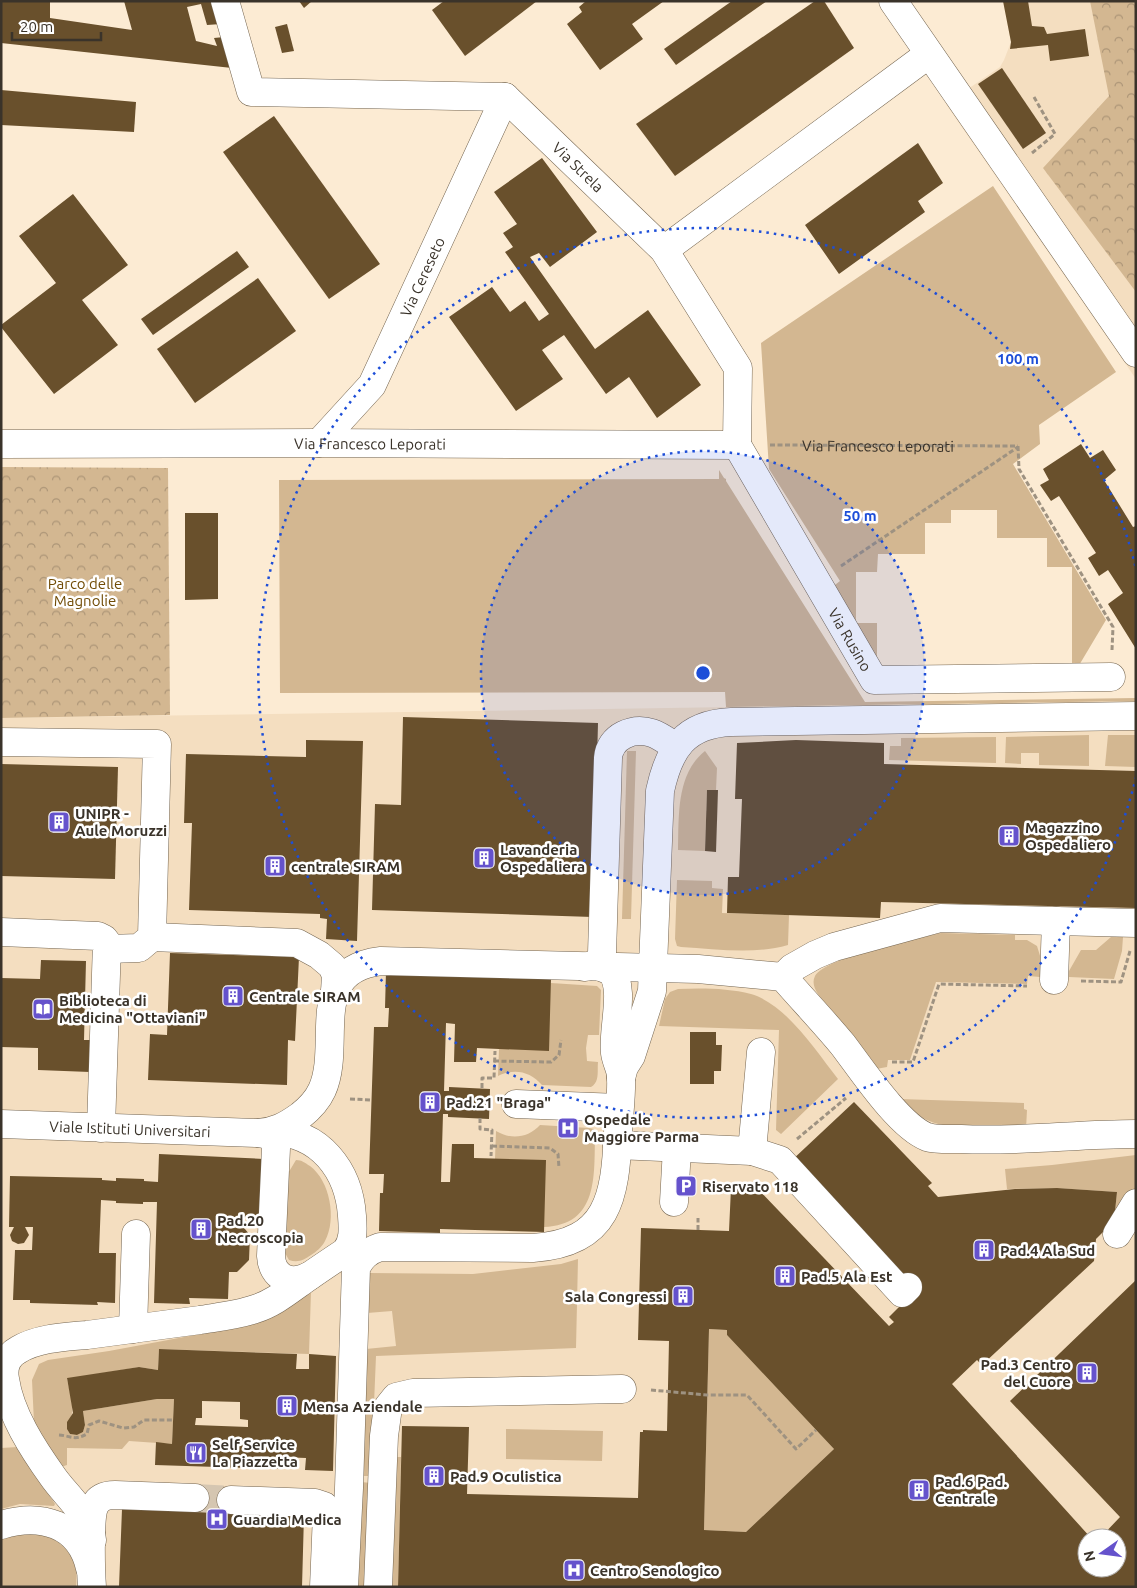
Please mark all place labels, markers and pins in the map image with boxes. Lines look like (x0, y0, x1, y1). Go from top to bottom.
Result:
centre of rings (694, 664, 712, 682)
place label: UNIPR - Aule Moruzzi (75, 805, 167, 839)
building icon: UNIPR - Aule Moruzzi (47, 810, 71, 834)
place label: Magazzino Ospedaliero (1025, 819, 1111, 853)
building icon: Magazzino Ospedaliero (997, 824, 1021, 848)
place label: Lavanderia Ospedaliera (500, 841, 585, 875)
building icon: Lavanderia Ospedaliera (472, 846, 496, 870)
building icon: centrale SIRAM (263, 854, 287, 878)
place label: centrale SIRAM (291, 858, 400, 875)
building icon: Centrale SIRAM (221, 984, 245, 1008)
place label: Centrale SIRAM (249, 988, 361, 1005)
place label: Biblioteca di Medicina "Ottaviani" (59, 992, 205, 1026)
library icon: Biblioteca di Medicina "Ottaviani" (31, 997, 55, 1021)
building icon: Pad.21 "Braga" (418, 1090, 442, 1114)
place label: Pad.21 "Braga" (446, 1094, 551, 1111)
place label: Ospedale Maggiore Parma (584, 1111, 699, 1145)
hospital icon: Ospedale Maggiore Parma (556, 1116, 580, 1140)
parking icon: Riservato 118 (674, 1174, 698, 1198)
place label: Riservato 118 (702, 1178, 799, 1195)
place label: Pad.20 Necroscopia (217, 1212, 304, 1246)
building icon: Pad.20 Necroscopia (189, 1217, 213, 1241)
building icon: Pad.4 Ala Sud (972, 1238, 996, 1262)
place label: Pad.4 Ala Sud (1000, 1242, 1095, 1259)
building icon: Pad.5 Ala Est (773, 1264, 797, 1288)
place label: Pad.5 Ala Est (801, 1268, 893, 1285)
building icon: Sala Congressi (671, 1284, 695, 1308)
place label: Sala Congressi (565, 1288, 667, 1305)
place label: Pad.3 Centro del Cuore (981, 1356, 1071, 1390)
building icon: Pad.3 Centro del Cuore (1075, 1361, 1099, 1385)
building icon: Mensa Aziendale (275, 1394, 299, 1418)
place label: Mensa Aziendale (303, 1398, 423, 1415)
place label: Self Service La Piazzetta (212, 1436, 298, 1470)
restaurant icon: Self Service La Piazzetta (184, 1441, 208, 1465)
building icon: Pad.9 Oculistica (422, 1464, 446, 1488)
place label: Pad.9 Oculistica (450, 1468, 562, 1485)
place label: Pad.6 Pad. Centrale (935, 1473, 1007, 1507)
building icon: Pad.6 Pad. Centrale (907, 1478, 931, 1502)
hospital icon: Guardia Medica (205, 1507, 229, 1531)
place label: Guardia Medica (233, 1511, 342, 1528)
hospital icon: Centro Senologico (562, 1558, 586, 1582)
place label: Centro Senologico (590, 1562, 720, 1579)

